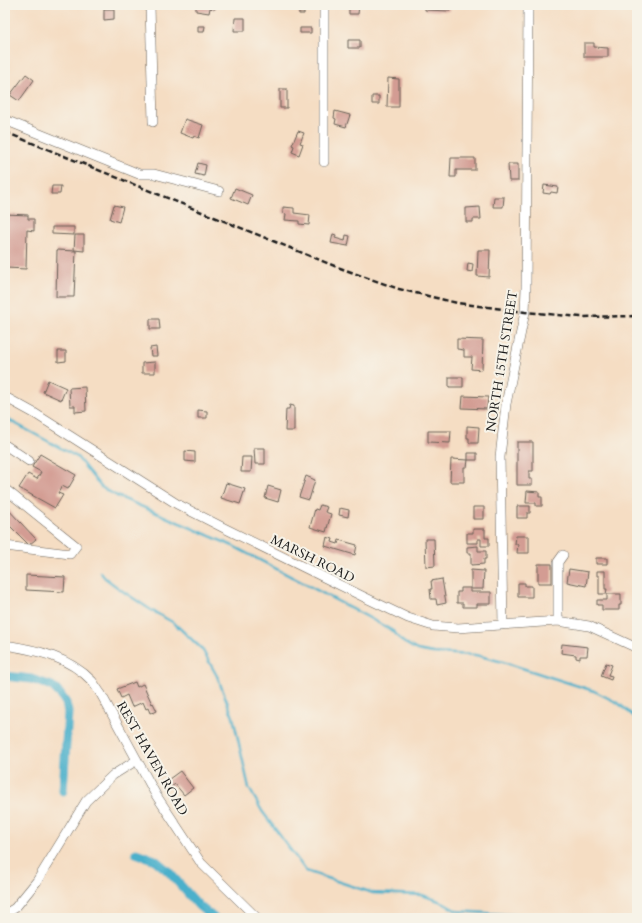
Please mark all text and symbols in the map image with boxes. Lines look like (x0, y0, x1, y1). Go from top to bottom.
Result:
street label: NORTH 15TH STREET (482, 289, 522, 433)
street label: MARSH ROAD (268, 531, 358, 587)
street label: REST HAVEN ROAD (112, 698, 192, 819)

